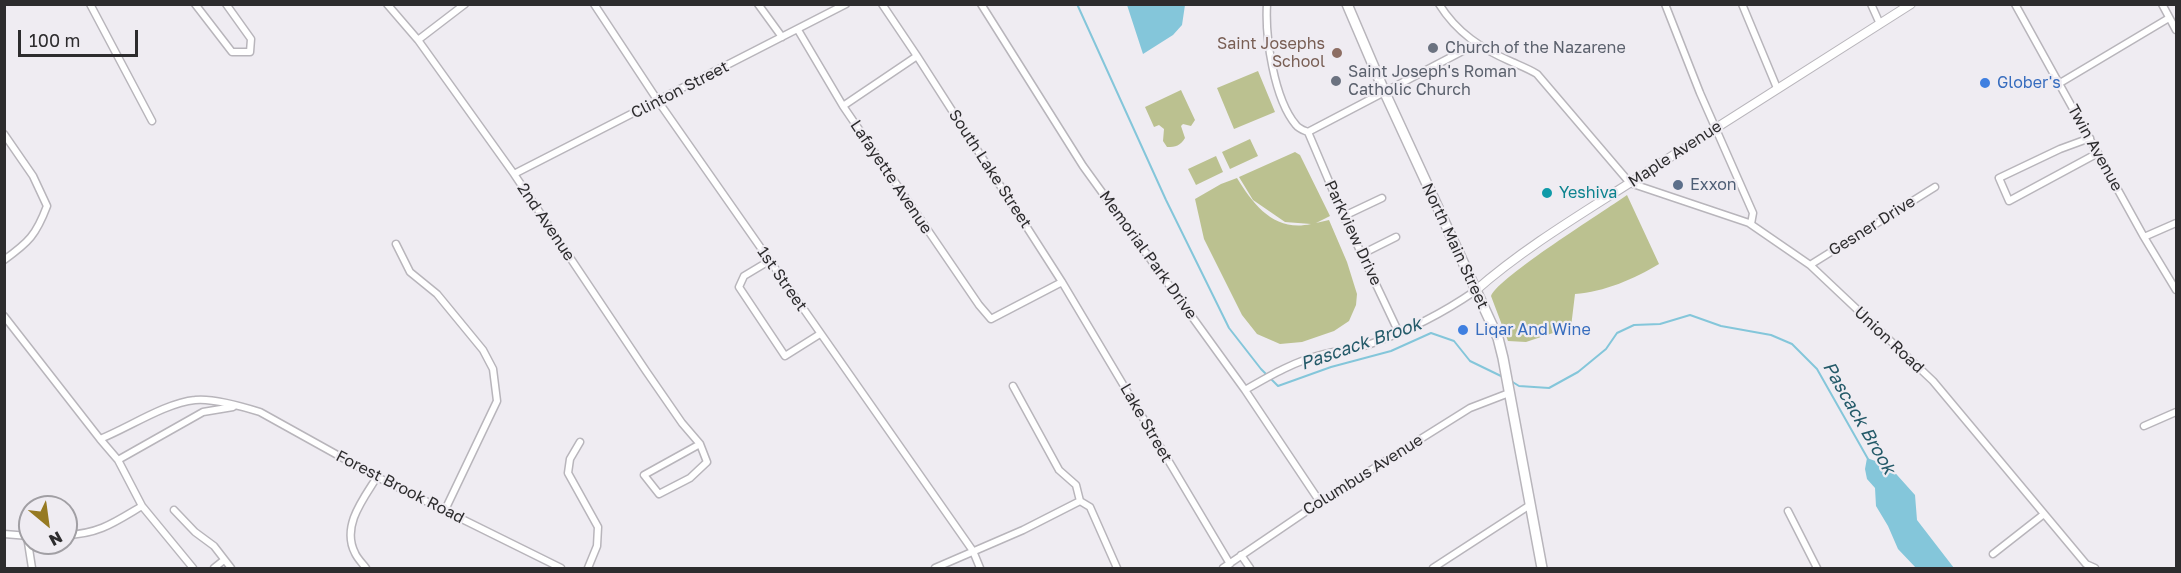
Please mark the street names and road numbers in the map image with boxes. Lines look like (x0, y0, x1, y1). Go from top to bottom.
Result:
street label: Clinton Street (628, 57, 732, 123)
street label: Twin Avenue (2063, 101, 2127, 195)
street label: South Lake Street (945, 106, 1035, 232)
street label: Lafayette Avenue (846, 117, 936, 237)
street label: Maple Avenue (1625, 117, 1725, 191)
street label: Parkview Drive (1320, 177, 1386, 289)
street label: 2nd Avenue (513, 180, 579, 264)
street label: North Main Street (1417, 180, 1493, 312)
street label: Memorial Park Drive (1095, 187, 1201, 323)
street label: Gesner Drive (1825, 192, 1919, 260)
street label: 1st Street (753, 243, 811, 315)
street label: Union Road (1850, 303, 1928, 377)
street label: Lake Street (1116, 380, 1176, 466)
street label: Columbus Avenue (1299, 430, 1427, 520)
street label: Forest Brook Road (333, 446, 467, 528)

